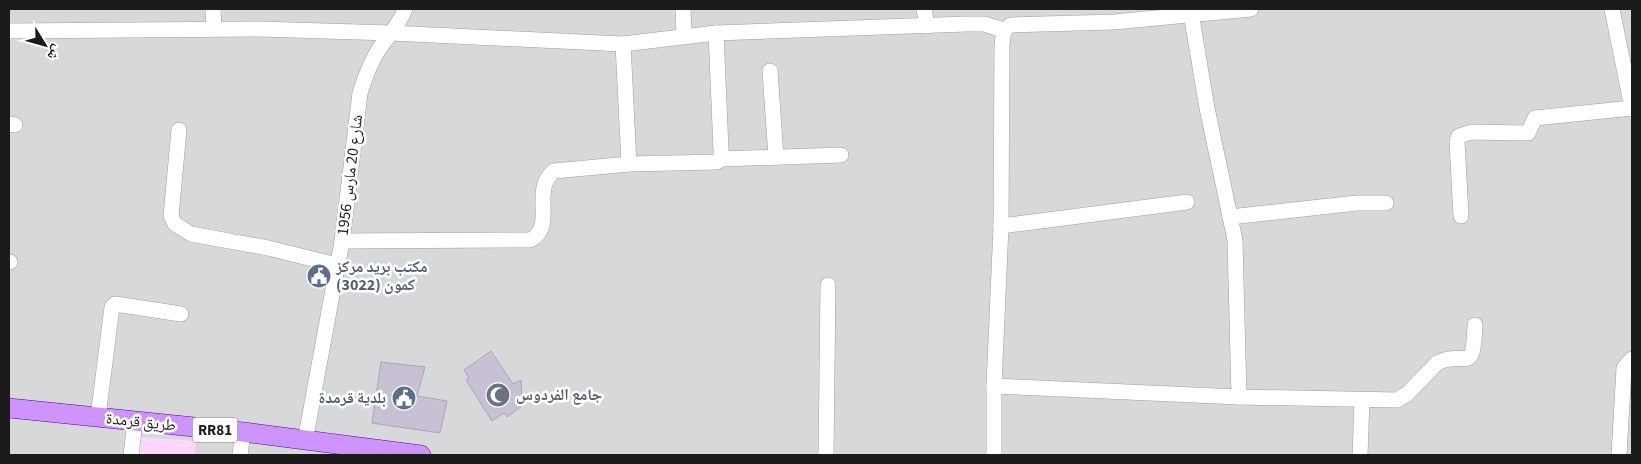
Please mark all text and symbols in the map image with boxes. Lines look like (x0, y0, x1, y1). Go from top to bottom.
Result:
north arrow (20, 20, 70, 70)
text: ش (42, 40, 67, 64)
street label: شارع 20 مارس 1956 (332, 113, 368, 237)
place label: مكتب بريد مركز كمون (3022) (335, 256, 428, 296)
public building icon: مكتب بريد مركز كمون (3022) (306, 263, 332, 289)
mosque icon: جامع الفردوس (485, 382, 511, 408)
place label: جامع الفردوس (516, 384, 602, 406)
public building icon: بلدية قرمدة (391, 385, 417, 411)
place label: بلدية قرمدة (318, 387, 386, 409)
street label: طريق قرمدة (105, 407, 177, 437)
road number: RR81 (192, 418, 238, 442)

